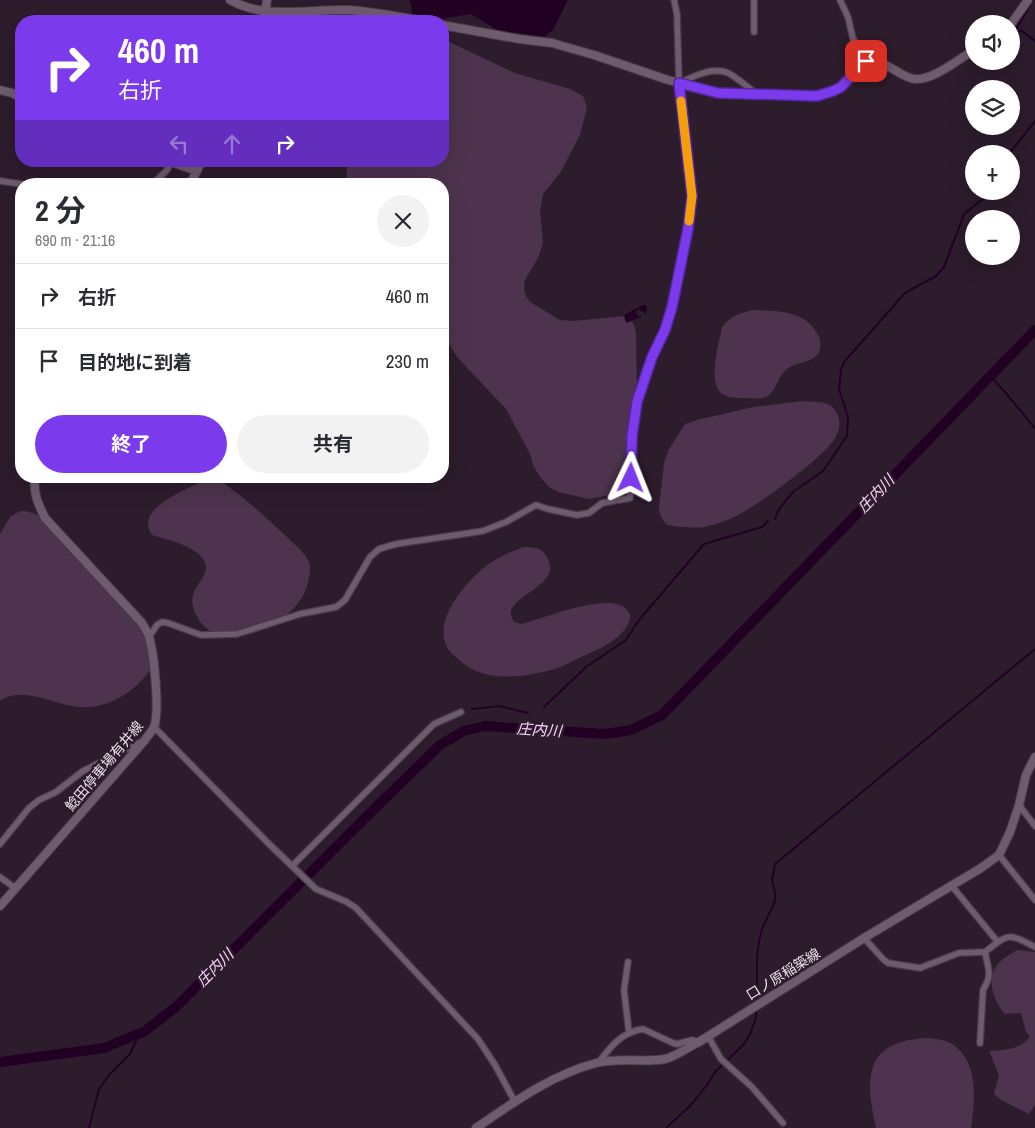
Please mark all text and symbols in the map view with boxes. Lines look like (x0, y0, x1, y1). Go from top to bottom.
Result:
map controls (965, 15, 1020, 265)
button: sound (965, 15, 1020, 70)
text: 460 m (118, 27, 199, 74)
icon: right (35, 35, 100, 100)
pin (845, 40, 887, 82)
icon: arrive (852, 47, 880, 75)
text: 右折 (118, 75, 162, 105)
button: layers (965, 80, 1020, 135)
icon: left (165, 130, 193, 158)
icon: ahead (218, 130, 246, 158)
icon: right (271, 130, 299, 158)
button: + (965, 145, 1020, 200)
text: 2 分 (35, 190, 86, 230)
button: close (377, 195, 429, 247)
button: − (965, 210, 1020, 265)
text: 690 m · 21:16 (35, 229, 115, 251)
icon: right (35, 282, 63, 310)
text: 460 m (386, 283, 429, 309)
text: 右折 (78, 284, 116, 310)
icon: arrive (35, 347, 63, 375)
text: 230 m (386, 348, 429, 374)
text: 目的地に到着 (78, 349, 192, 375)
button: 終了 (35, 415, 227, 473)
button: 共有 (237, 415, 429, 473)
position arrow (604, 451, 656, 503)
water label: 庄内川 (852, 469, 900, 517)
street label: 鯰田停車場有井線 (61, 717, 147, 815)
water label: 庄内川 (516, 717, 564, 742)
water label: 庄内川 (191, 943, 239, 991)
street label: 口ノ原稲築線 (743, 944, 823, 1004)

